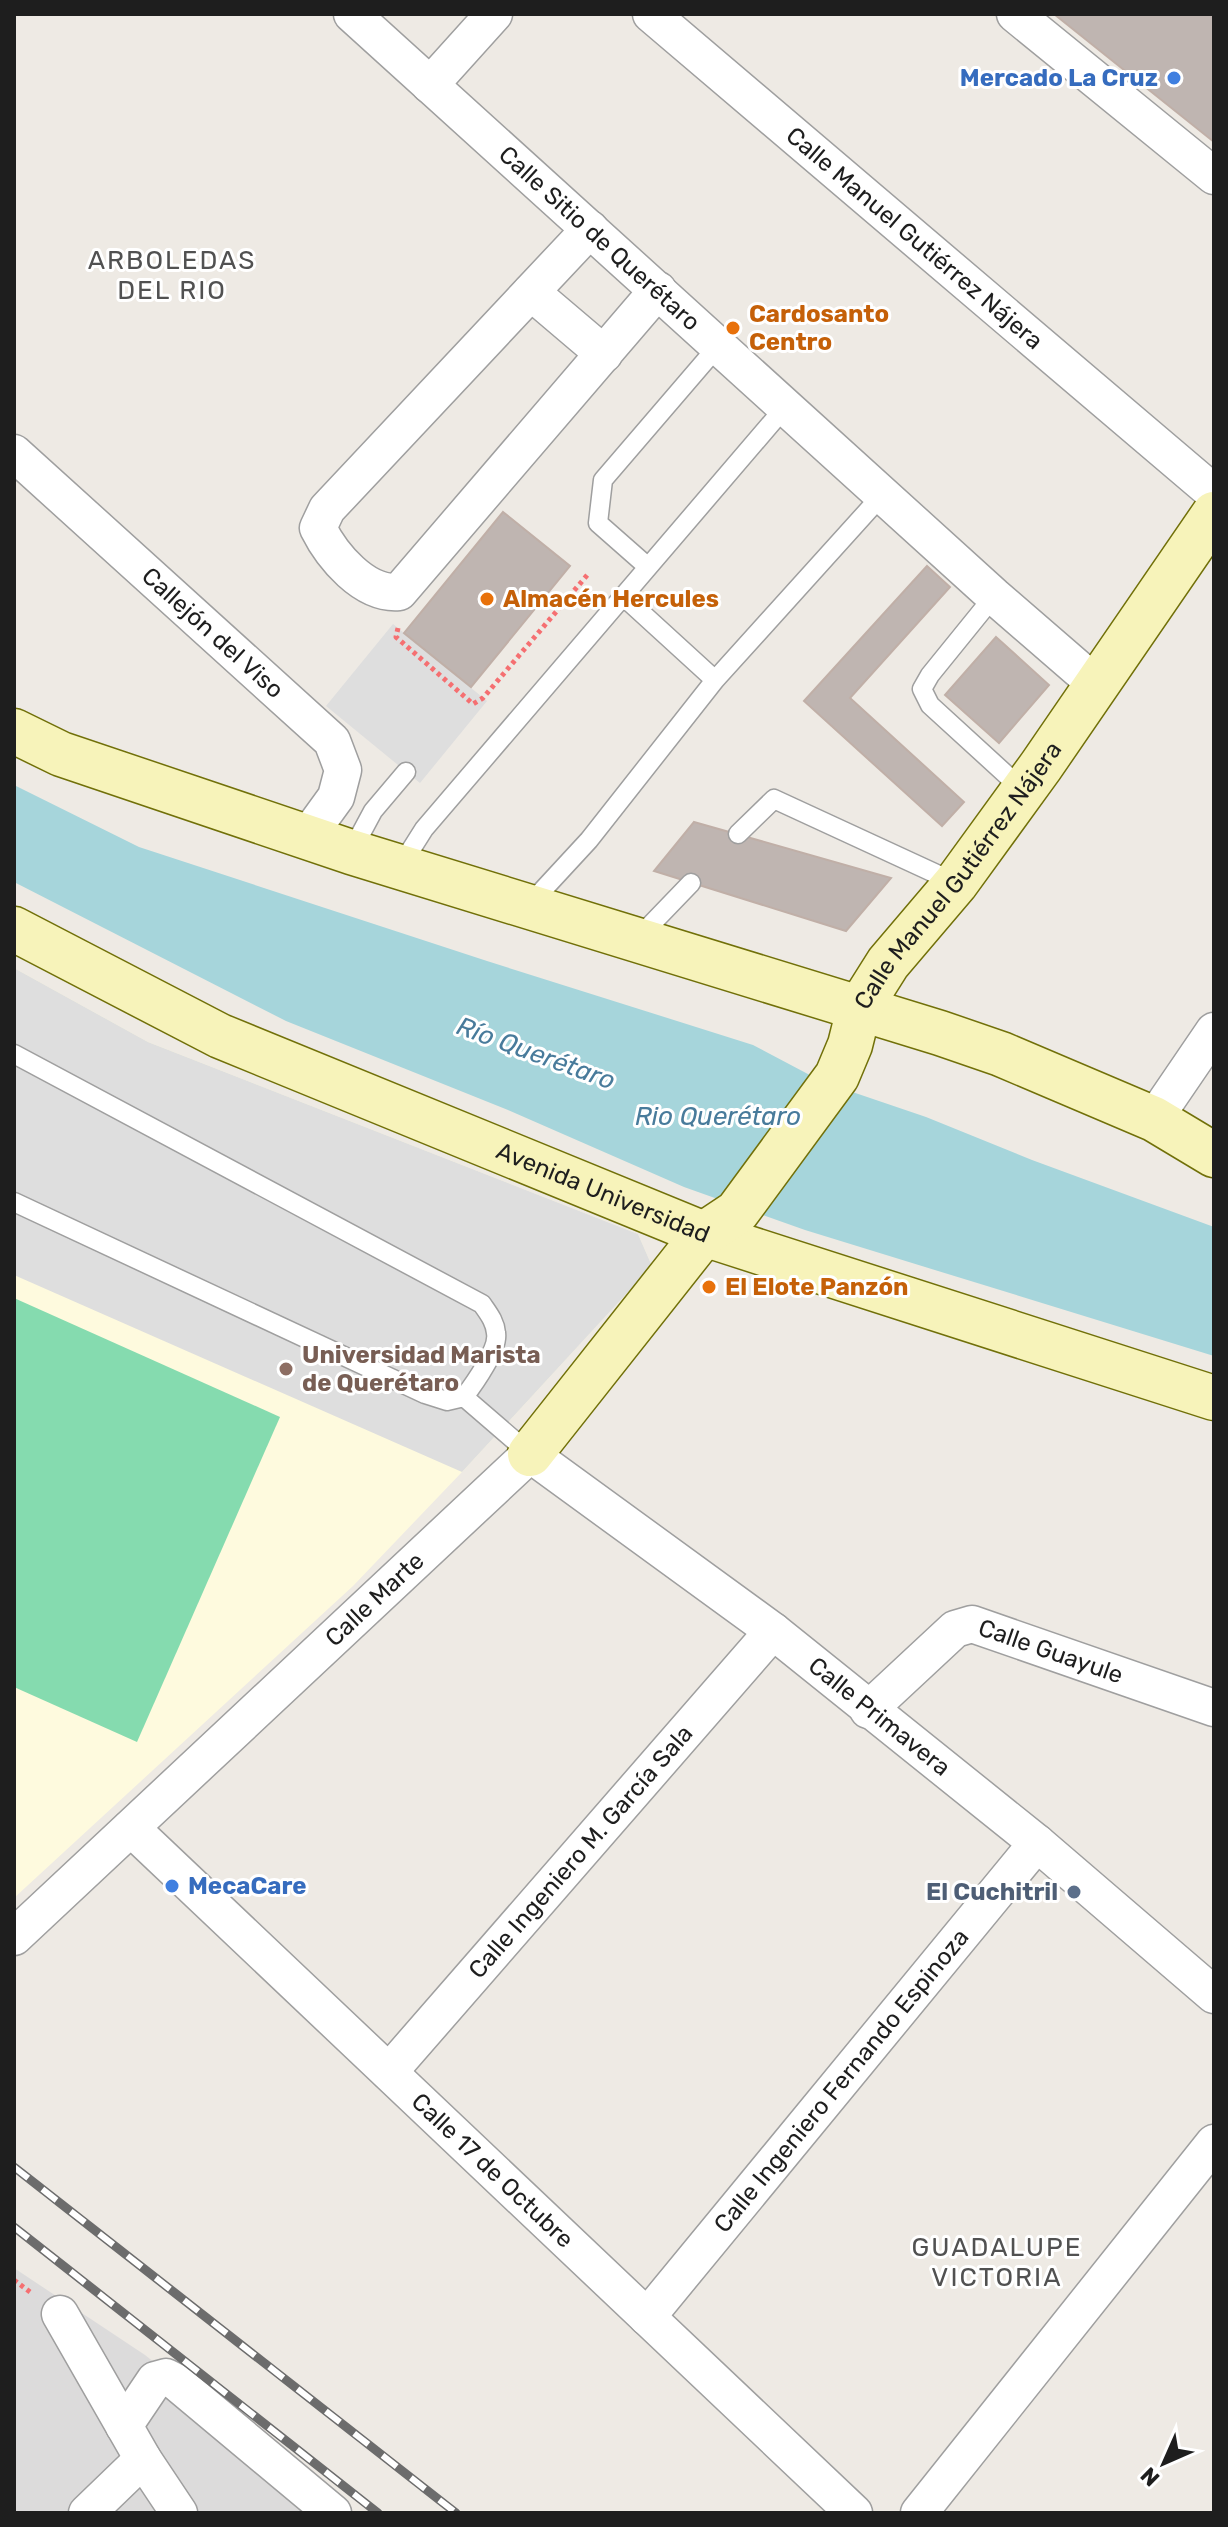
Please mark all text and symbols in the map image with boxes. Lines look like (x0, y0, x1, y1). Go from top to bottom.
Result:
place label: Mercado La Cruz (960, 64, 1158, 92)
marker: Mercado La Cruz (1165, 69, 1183, 87)
street label: Calle Manuel Gutiérrez Nájera (781, 121, 1048, 355)
street label: Calle Sitio de Querétaro (493, 140, 706, 336)
district label: ARBOLEDAS DEL RIO (88, 245, 256, 306)
place label: Cardosanto Centro (749, 300, 889, 356)
marker: Cardosanto Centro (724, 319, 742, 337)
street label: Callejón del Viso (136, 562, 289, 704)
place label: Almacén Hercules (503, 585, 719, 613)
marker: Almacén Hercules (478, 590, 496, 608)
street label: Calle Manuel Gutiérrez Nájera (848, 736, 1067, 1014)
water label: Río Querétaro (452, 1010, 619, 1096)
water label: Rio Querétaro (635, 1101, 801, 1132)
street label: Avenida Universidad (492, 1137, 714, 1249)
place label: El Elote Panzón (725, 1273, 908, 1301)
marker: El Elote Panzón (700, 1278, 718, 1296)
place label: Universidad Marista de Querétaro (302, 1341, 541, 1397)
marker: Universidad Marista de Querétaro (277, 1360, 295, 1378)
street label: Calle Marte (320, 1547, 430, 1652)
street label: Calle Guayule (975, 1613, 1127, 1689)
street label: Calle Primavera (803, 1651, 956, 1782)
street label: Calle Ingeniero M. García Sala (463, 1720, 698, 1984)
place label: MecaCare (188, 1872, 307, 1900)
marker: MecaCare (163, 1877, 181, 1895)
place label: El Cuchitril (926, 1878, 1058, 1906)
marker: El Cuchitril (1065, 1883, 1083, 1901)
street label: Calle Ingeniero Fernando Espinoza (708, 1923, 974, 2238)
street label: Calle 17 de Octubre (406, 2087, 579, 2254)
district label: GUADALUPE VICTORIA (912, 2232, 1082, 2293)
north arrow (1124, 2423, 1204, 2503)
text: N (1135, 2462, 1165, 2492)

